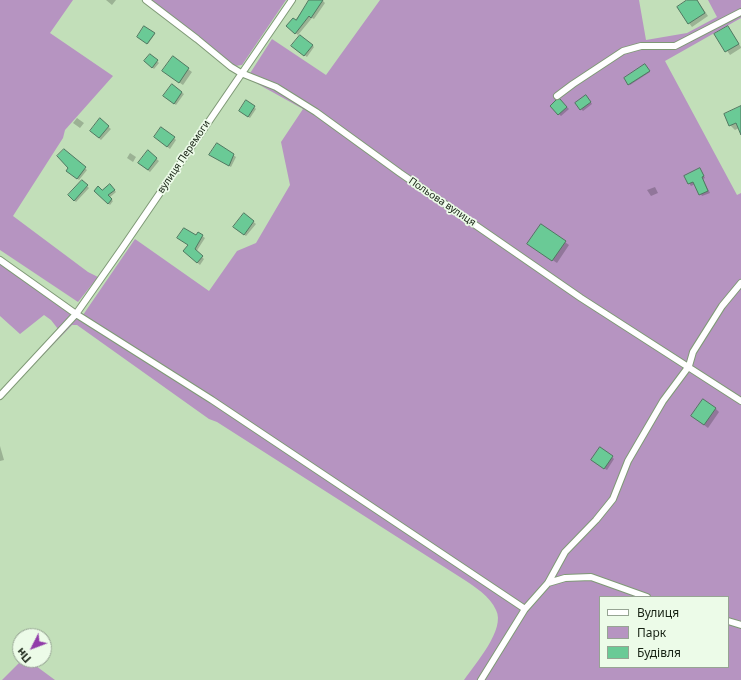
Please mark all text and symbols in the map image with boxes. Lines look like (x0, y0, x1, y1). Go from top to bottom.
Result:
street label: вулиця Перемоги (155, 118, 213, 196)
street label: Польова вулиця (406, 175, 478, 229)
legend (599, 596, 729, 668)
text: Вулиця (637, 604, 679, 621)
text: Парк (637, 624, 666, 641)
north arrow (12, 628, 52, 668)
text: Будівля (637, 644, 681, 661)
text: Пн (13, 645, 34, 667)

